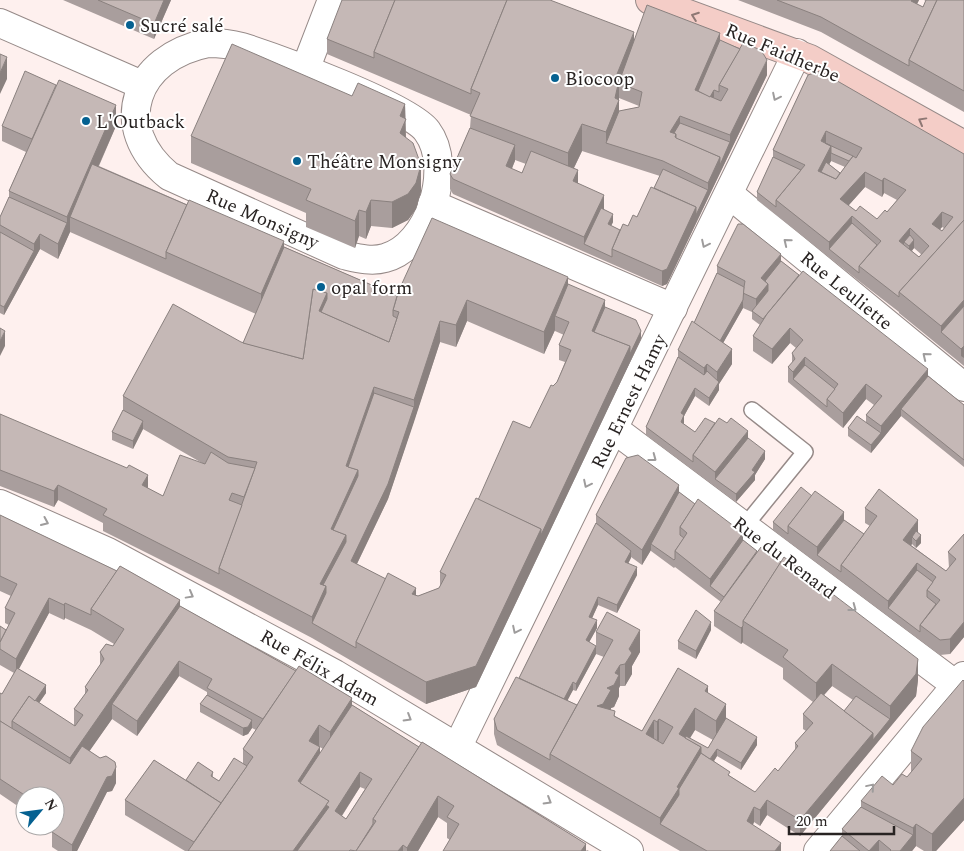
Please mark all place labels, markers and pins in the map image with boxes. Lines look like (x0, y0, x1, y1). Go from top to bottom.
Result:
place label: Sucré salé (140, 12, 224, 41)
marker: Sucré salé (124, 19, 136, 31)
place label: Biocoop (565, 65, 634, 94)
marker: Biocoop (549, 72, 561, 84)
place label: L'Outback (96, 108, 186, 137)
marker: L'Outback (80, 115, 92, 127)
place label: Théâtre Monsigny (307, 148, 463, 177)
marker: Théâtre Monsigny (291, 155, 303, 167)
place label: opal form (331, 274, 412, 303)
marker: opal form (315, 281, 327, 293)

